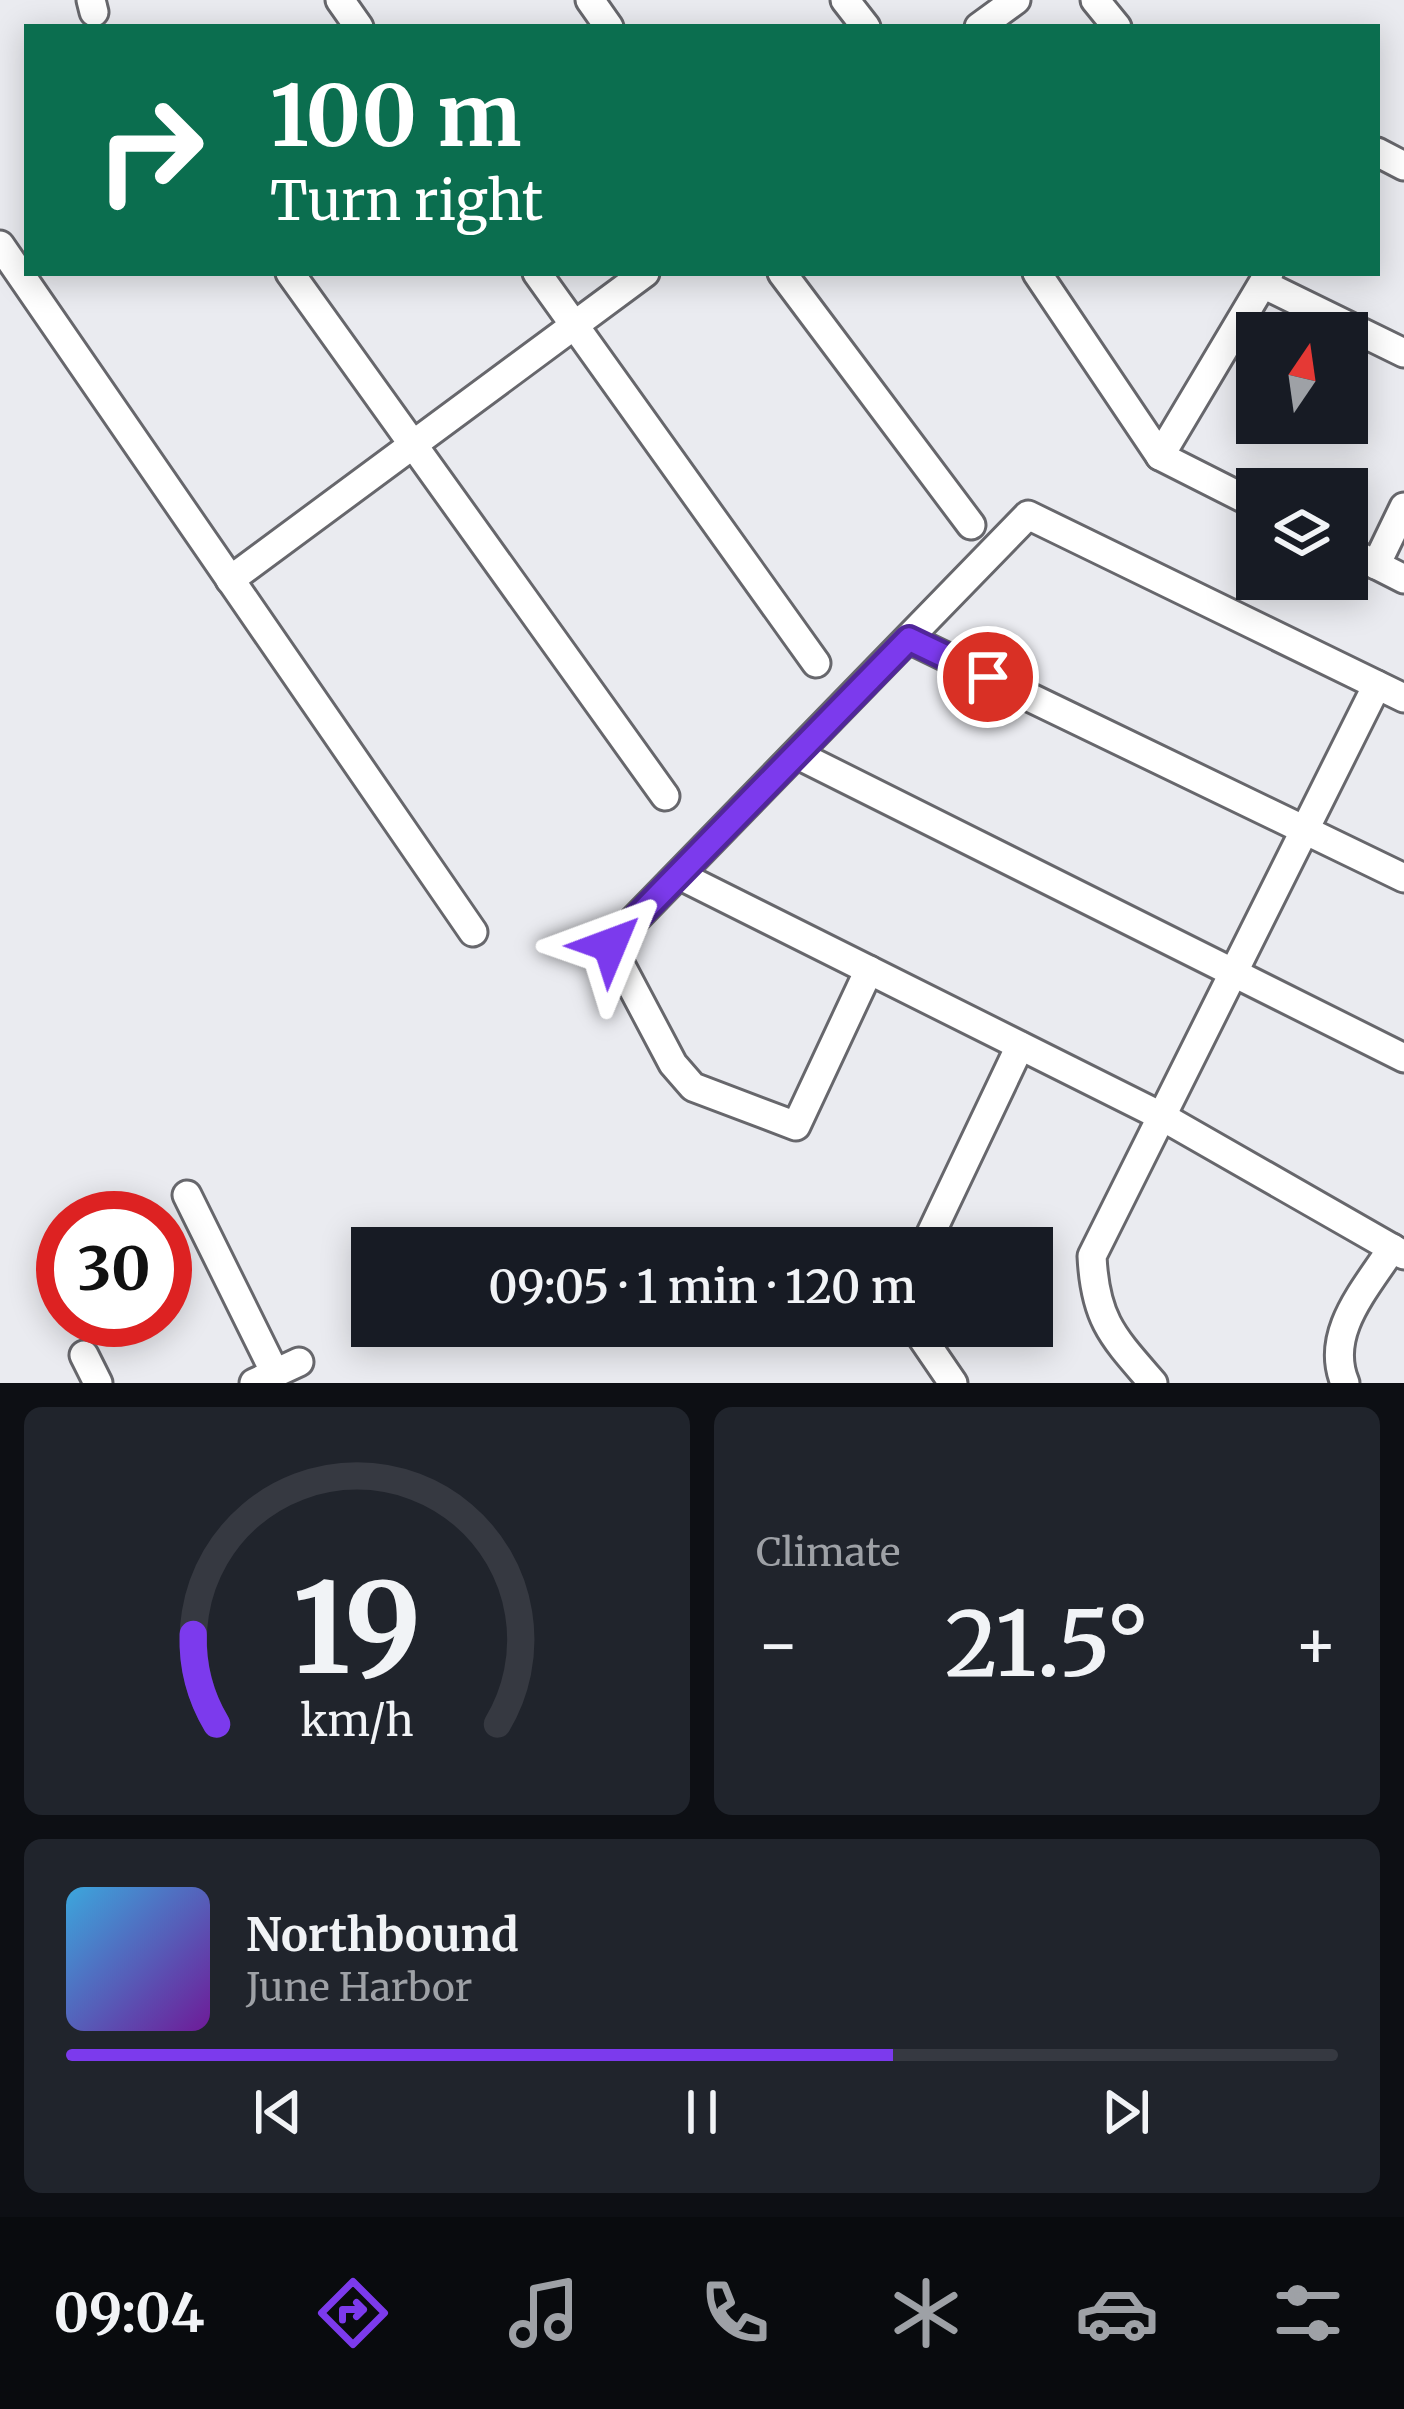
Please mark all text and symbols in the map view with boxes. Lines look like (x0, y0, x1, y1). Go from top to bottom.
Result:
text: 100 m (270, 63, 522, 169)
icon: right (72, 72, 228, 228)
text: Turn right (270, 167, 543, 235)
north arrow (1236, 312, 1368, 444)
map controls (1236, 312, 1368, 600)
button: layers (1236, 468, 1368, 600)
pin (937, 626, 1039, 728)
icon: arrive (955, 644, 1021, 710)
position arrow (547, 882, 673, 1008)
speed limit sign: 30 (36, 1191, 192, 1347)
text: 09:05 · 1 min · 120 m (488, 1259, 916, 1315)
text: Climate (756, 1528, 900, 1577)
text: 19 (293, 1550, 421, 1707)
text: 21.5° (945, 1587, 1149, 1701)
text: − (756, 1603, 800, 1686)
text: + (1294, 1603, 1338, 1686)
text: km/h (300, 1694, 414, 1748)
text: Northbound (246, 1907, 519, 1963)
text: June Harbor (246, 1963, 472, 2012)
icon: previous (245, 2079, 311, 2145)
icon: pause (669, 2079, 735, 2145)
icon: next (1093, 2079, 1159, 2145)
icon: directions (311, 2271, 395, 2355)
icon: music (502, 2271, 586, 2355)
icon: phone (693, 2271, 777, 2355)
icon: climate (884, 2271, 968, 2355)
icon: car (1075, 2271, 1159, 2355)
icon: filters (1266, 2271, 1350, 2355)
text: 09:04 (54, 2279, 204, 2347)

